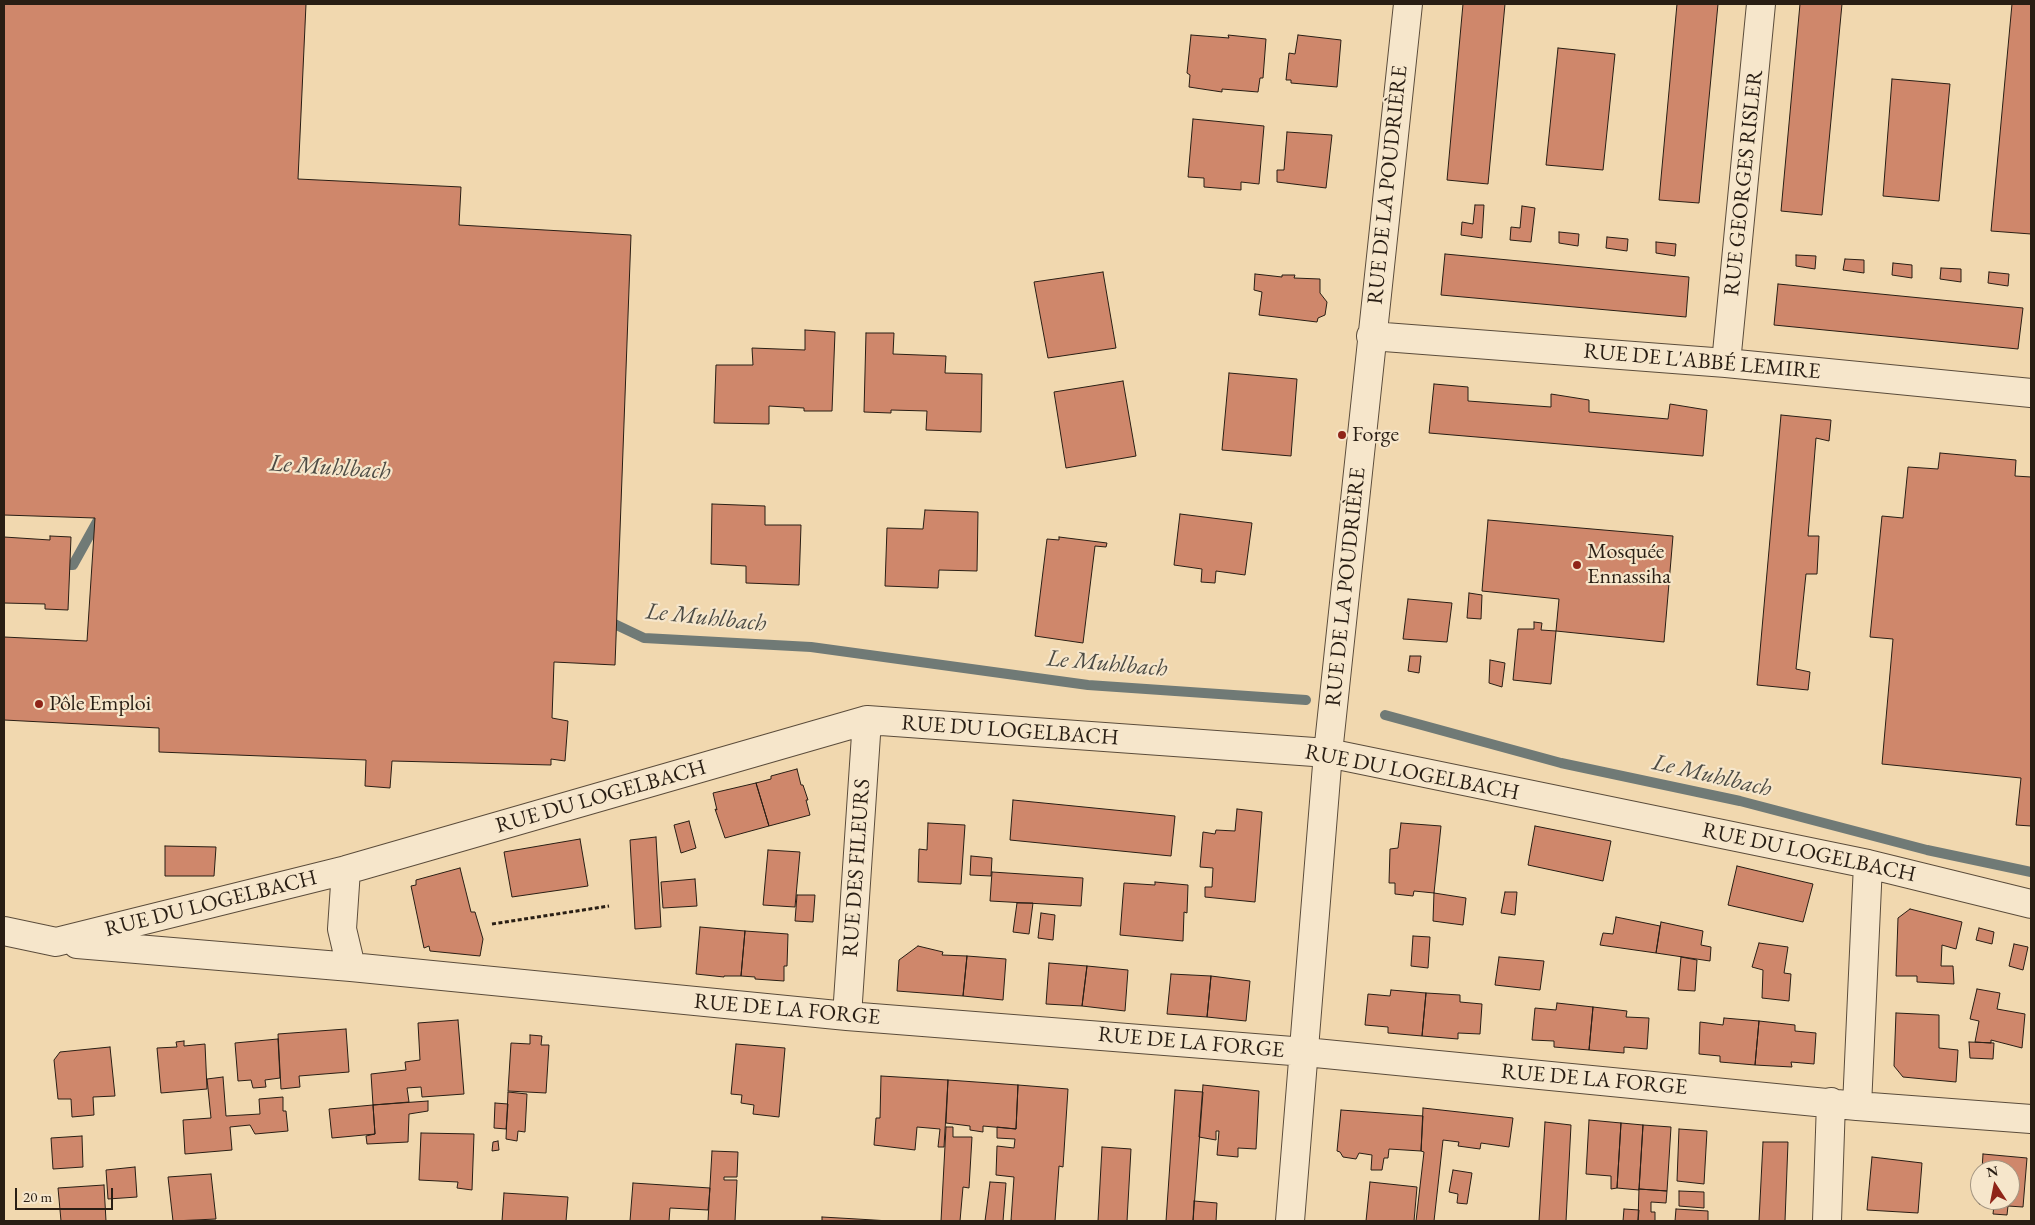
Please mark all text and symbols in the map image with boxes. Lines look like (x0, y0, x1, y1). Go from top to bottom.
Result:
street label: RUE DE LA POUDRIÈRE (1362, 64, 1414, 306)
street label: RUE GEORGES RISLER (1719, 69, 1769, 297)
street label: RUE DE L'ABBÉ LEMIRE (1582, 338, 1822, 386)
place label: Forge (1352, 422, 1399, 448)
marker: Forge (1336, 429, 1348, 441)
water label: Le Muhlbach (268, 449, 392, 487)
street label: RUE DE LA POUDRIÈRE (1320, 466, 1372, 708)
place label: Mosquée Ennassiha (1587, 539, 1671, 590)
marker: Mosquée Ennassiha (1571, 559, 1583, 571)
water label: Le Muhlbach (644, 597, 768, 639)
water label: Le Muhlbach (1045, 644, 1169, 684)
place label: Pôle Emploi (49, 691, 151, 717)
marker: Pôle Emploi (33, 698, 45, 710)
street label: RUE DU LOGELBACH (900, 710, 1120, 752)
street label: RUE DU LOGELBACH (1303, 739, 1521, 807)
water label: Le Muhlbach (1650, 748, 1774, 804)
street label: RUE DU LOGELBACH (493, 754, 709, 840)
street label: RUE DES FILEURS (838, 778, 876, 958)
street label: RUE DU LOGELBACH (1700, 817, 1918, 889)
street label: RUE DU LOGELBACH (102, 865, 320, 943)
street label: RUE DE LA FORGE (693, 989, 881, 1031)
street label: RUE DE LA FORGE (1097, 1022, 1285, 1064)
street label: RUE DE LA FORGE (1500, 1059, 1688, 1101)
north arrow (1970, 1160, 2020, 1210)
text: N (1985, 1161, 2000, 1181)
scale bar (18, 1178, 115, 1210)
text: 20 m (23, 1187, 52, 1206)

